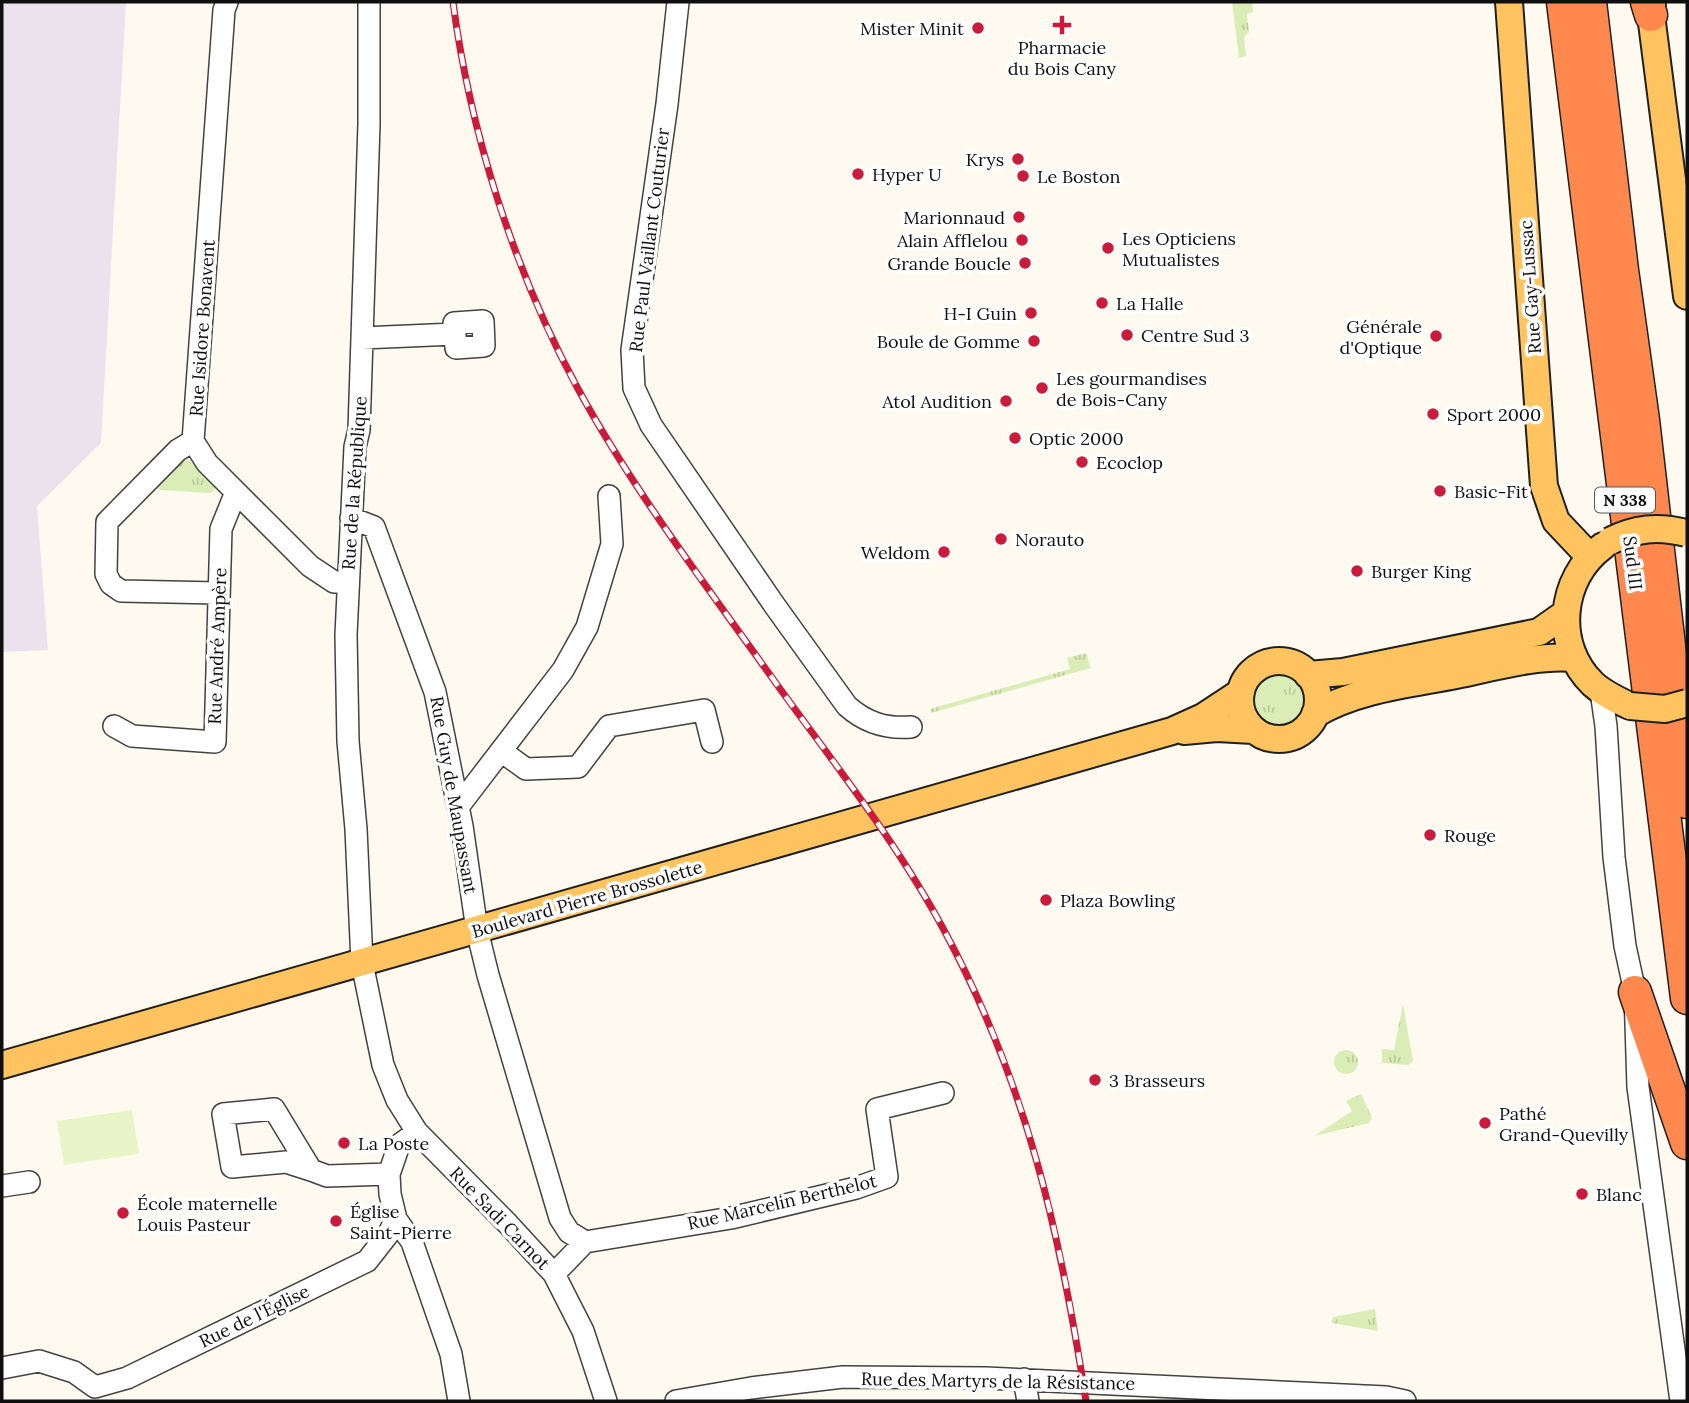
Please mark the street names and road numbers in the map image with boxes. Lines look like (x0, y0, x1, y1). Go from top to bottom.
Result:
street label: Rue Paul Vaillant Couturier (624, 126, 674, 354)
street label: Rue Gay-Lussac (1514, 219, 1546, 355)
street label: Rue Isidore Bonavent (184, 239, 220, 417)
street label: Rue de la République (336, 395, 372, 571)
road number: N 338 (1595, 488, 1655, 512)
street label: Sud III (1618, 535, 1648, 591)
street label: Rue André Ampère (203, 567, 231, 725)
street label: Rue Guy de Maupassant (425, 694, 483, 896)
street label: Boulevard Pierre Brossolette (469, 855, 705, 943)
street label: Rue Sadi Carnot (445, 1162, 555, 1274)
street label: Rue Marcelin Berthelot (685, 1169, 879, 1235)
street label: Rue de l'Église (195, 1279, 313, 1353)
street label: Rue des Martyrs de la Résistance (861, 1367, 1136, 1395)

